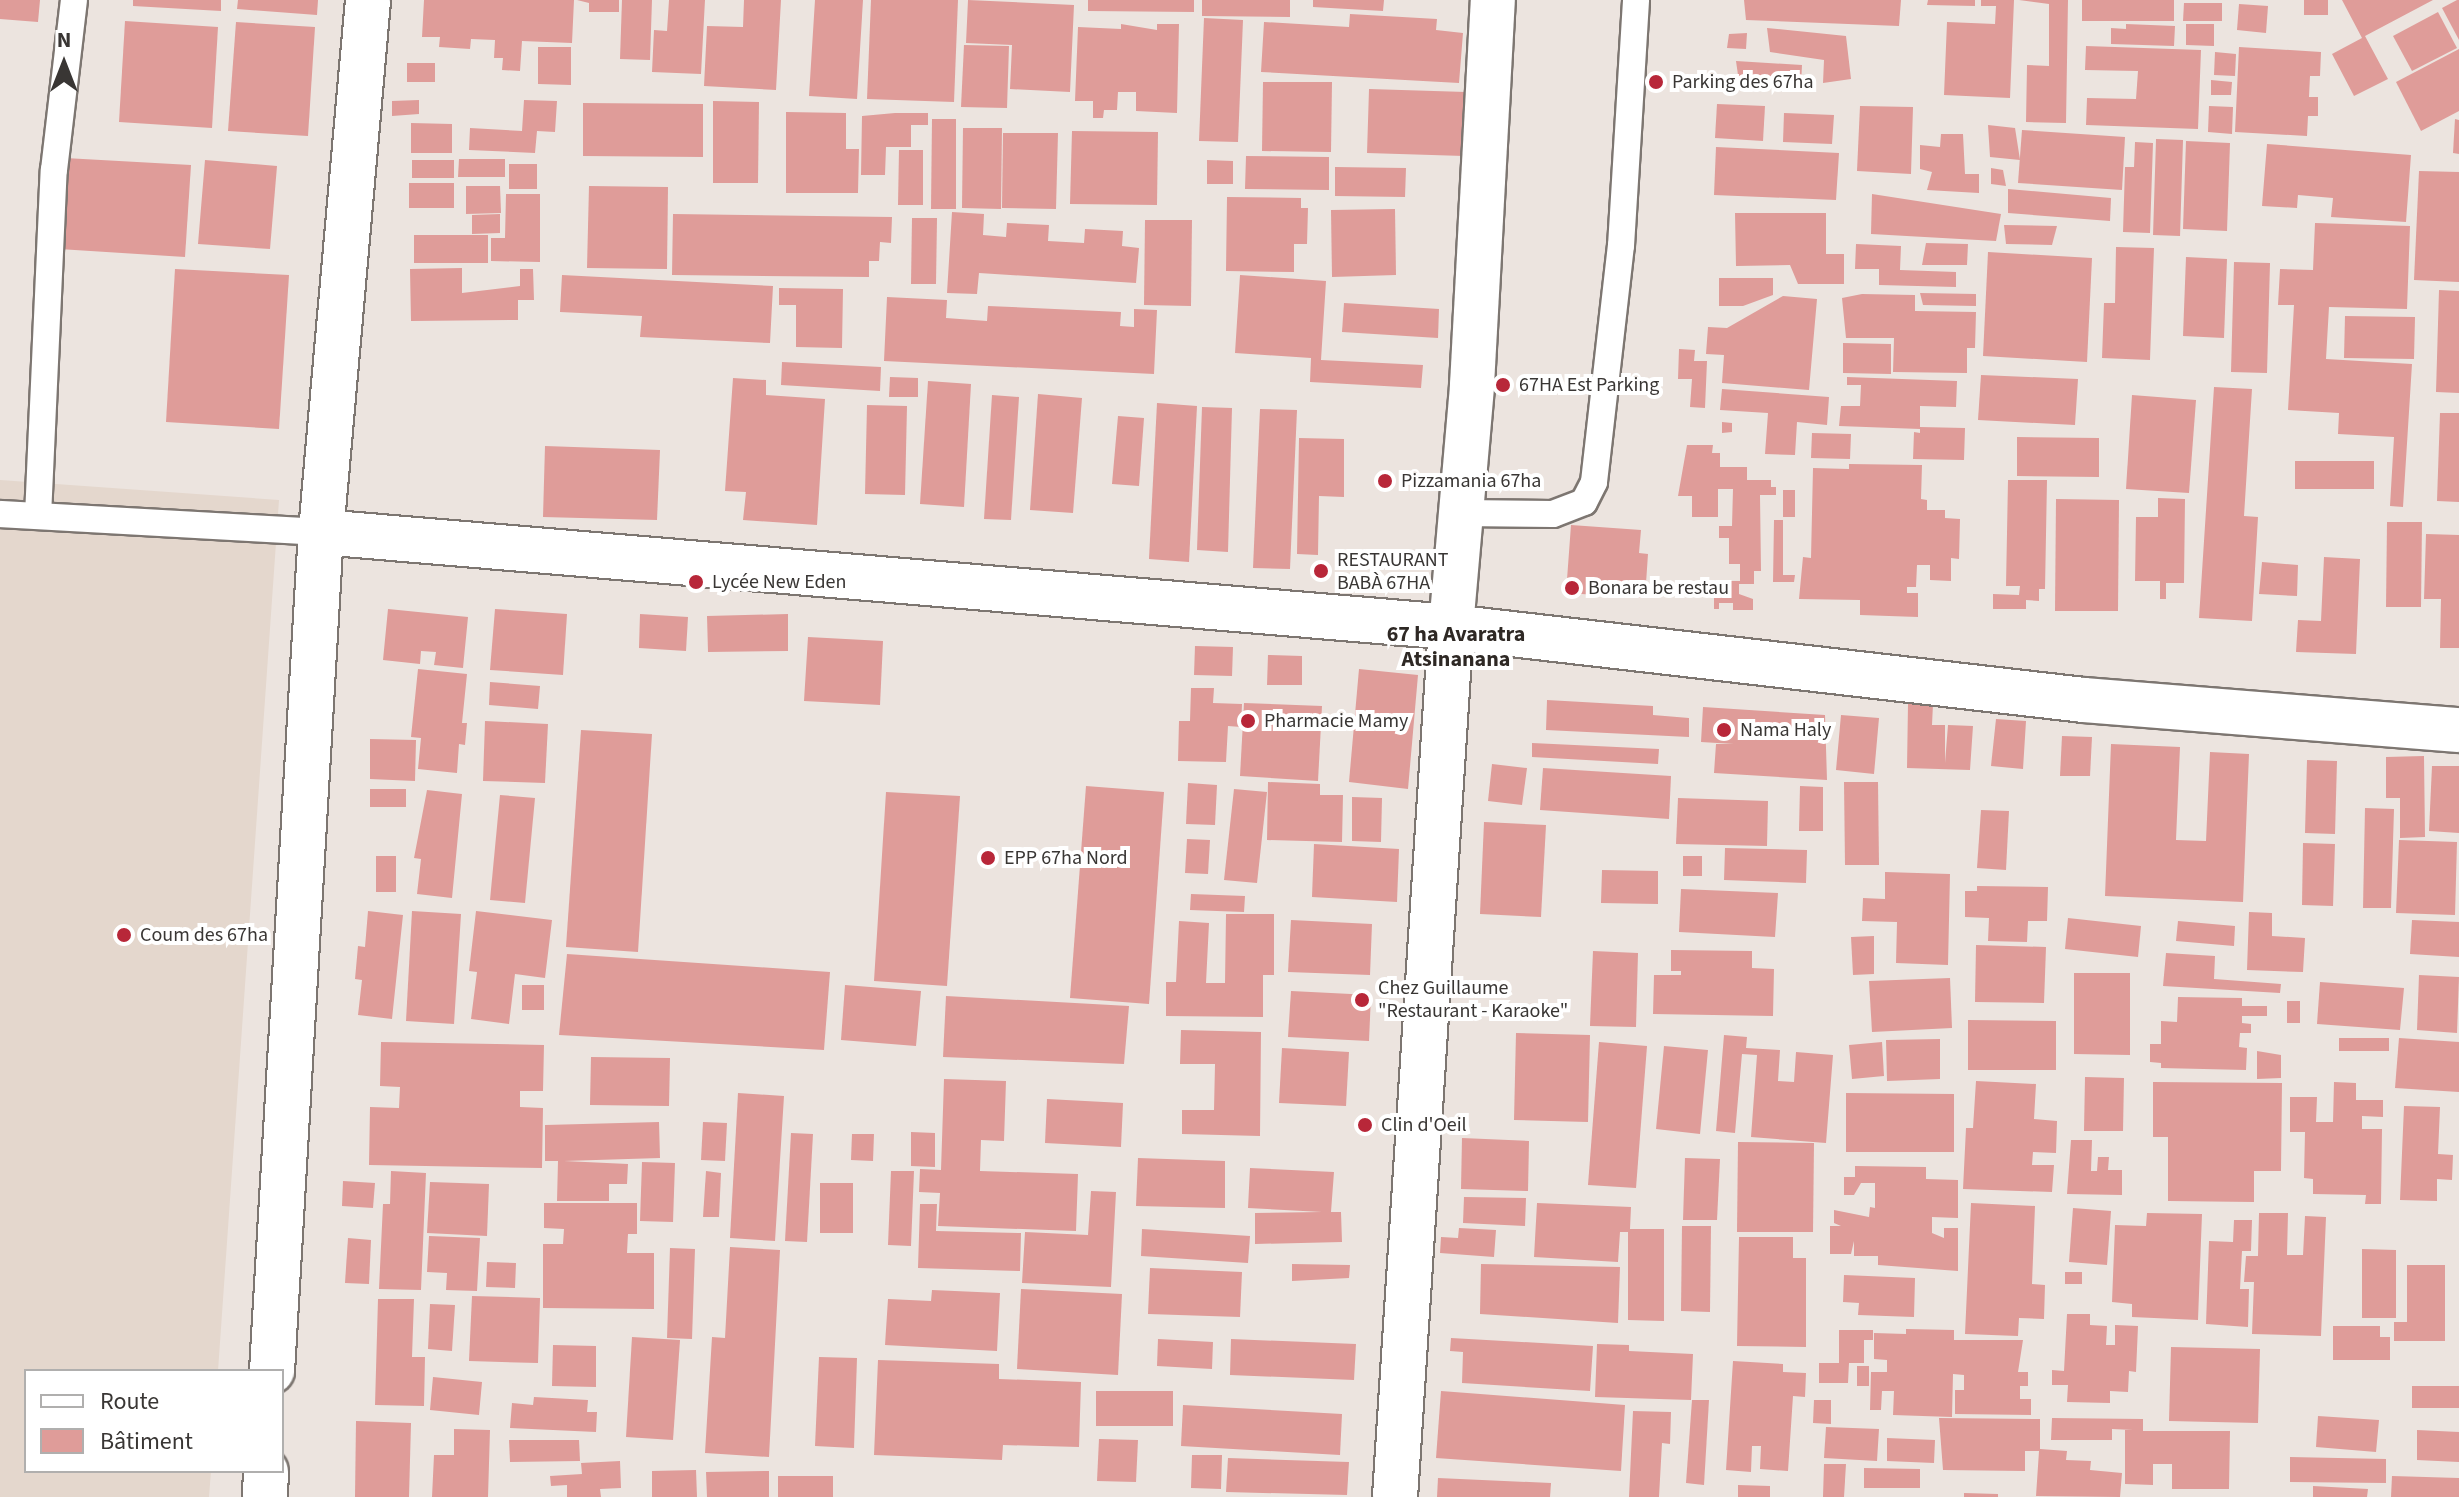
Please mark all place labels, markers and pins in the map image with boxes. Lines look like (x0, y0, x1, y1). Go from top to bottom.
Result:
place label: Parking des 67ha (1672, 70, 1814, 94)
marker: Parking des 67ha (1647, 73, 1665, 91)
place label: 67HA Est Parking (1519, 373, 1659, 397)
marker: 67HA Est Parking (1494, 376, 1512, 394)
place label: Pizzamania 67ha (1401, 469, 1541, 493)
marker: Pizzamania 67ha (1376, 472, 1394, 490)
place label: RESTAURANT BABÀ 67HA (1337, 548, 1448, 595)
marker: RESTAURANT BABÀ 67HA (1312, 562, 1330, 580)
place label: Lycée New Eden (712, 570, 846, 594)
marker: Lycée New Eden (687, 573, 705, 591)
place label: Bonara be restau (1588, 576, 1729, 600)
marker: Bonara be restau (1563, 579, 1581, 597)
place label: Pharmacie Mamy (1264, 709, 1408, 733)
marker: Pharmacie Mamy (1239, 712, 1257, 730)
place label: Nama Haly (1740, 718, 1831, 742)
marker: Nama Haly (1715, 721, 1733, 739)
place label: EPP 67ha Nord (1004, 846, 1128, 870)
marker: EPP 67ha Nord (979, 849, 997, 867)
place label: Coum des 67ha (140, 923, 268, 947)
marker: Coum des 67ha (115, 926, 133, 944)
place label: Chez Guillaume "Restaurant - Karaoke" (1378, 976, 1568, 1023)
marker: Chez Guillaume "Restaurant - Karaoke" (1353, 991, 1371, 1009)
place label: Clin d'Oeil (1381, 1113, 1467, 1137)
marker: Clin d'Oeil (1356, 1116, 1374, 1134)

